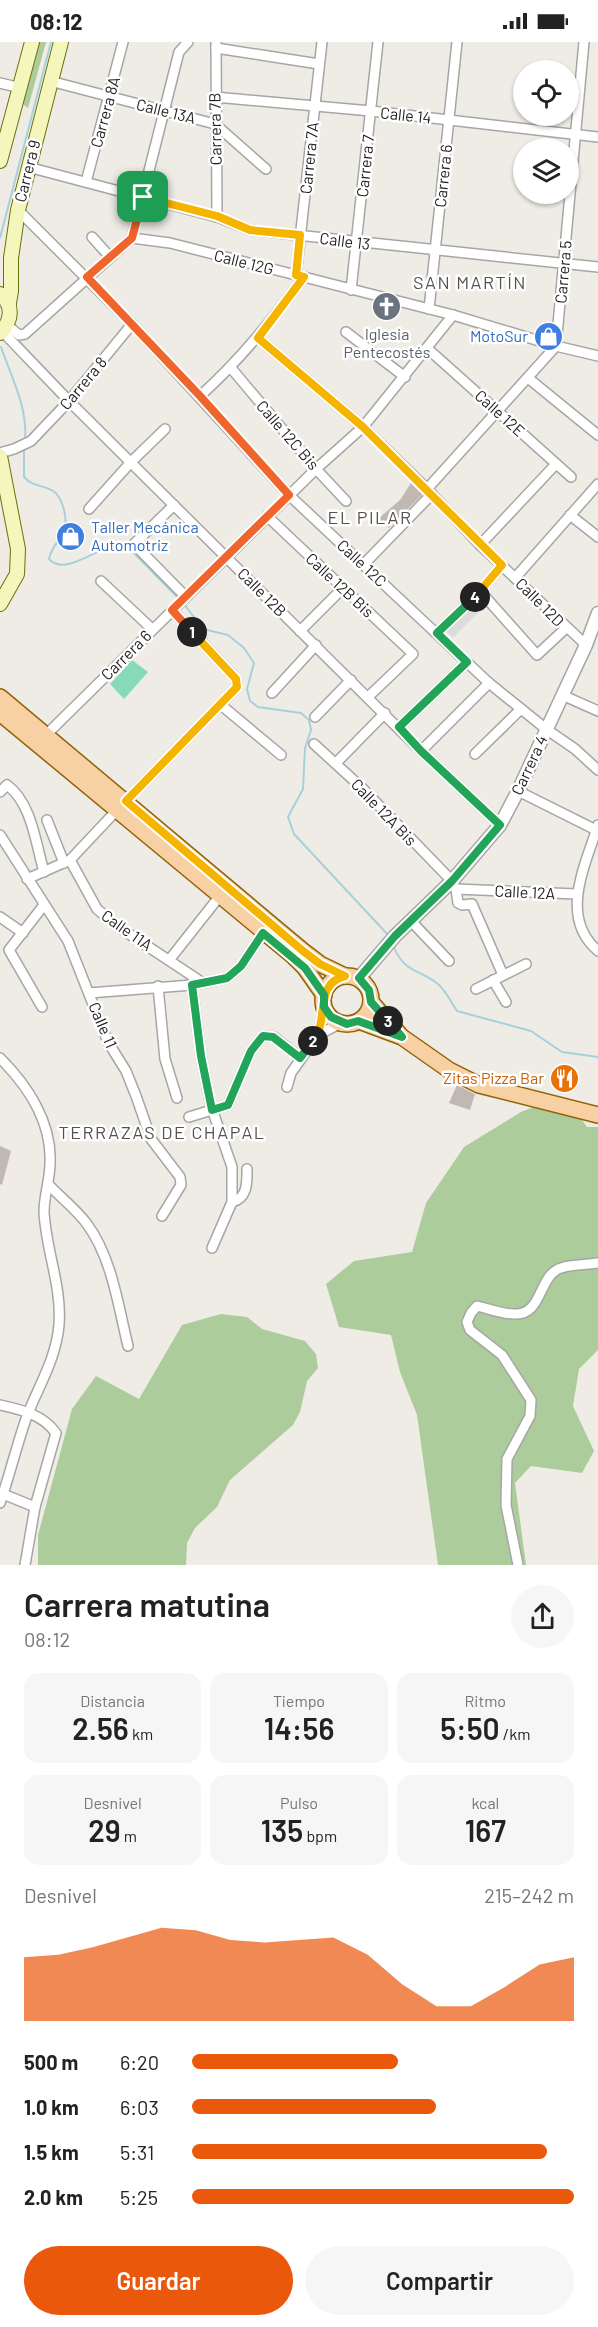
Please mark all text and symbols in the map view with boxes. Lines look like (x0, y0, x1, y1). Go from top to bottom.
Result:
text: 08:12 (30, 8, 83, 34)
map controls (513, 60, 579, 204)
button: locate (513, 60, 579, 126)
street label: Carrera 8A (86, 74, 123, 150)
street label: Carrera 7B (204, 93, 225, 165)
street label: Calle 13A (135, 94, 198, 127)
street label: Calle 14 (380, 102, 433, 127)
street label: Carrera 7A (295, 121, 322, 195)
street label: Carrera 7 (352, 133, 377, 198)
street label: Carrera 9 (10, 138, 43, 204)
button: layers (513, 138, 579, 204)
street label: Carrera 6 (430, 143, 455, 208)
pin (117, 171, 168, 222)
icon: arrive (126, 180, 159, 213)
street label: Calle 13 (319, 228, 371, 253)
street label: Carrera 5 (550, 240, 575, 304)
street label: Calle 12G (212, 245, 276, 278)
district label: SAN MARTÍN (413, 271, 527, 293)
church icon: Iglesia Pentecostés (371, 290, 403, 322)
shop icon: MotoSur (533, 320, 565, 352)
place label: Iglesia Pentecostés (344, 324, 430, 361)
place label: MotoSur (470, 326, 528, 345)
street label: Carrera 8 (55, 352, 110, 413)
street label: Calle 12E (471, 385, 529, 440)
street label: Calle 12C Bis (253, 396, 324, 473)
district label: EL PILAR (328, 506, 412, 528)
place label: Taller Mecánica Automotriz (91, 517, 199, 554)
shop icon: Taller Mecánica Automotriz (54, 520, 86, 552)
street label: Calle 12C (334, 535, 391, 590)
street label: Calle 12B Bis (302, 548, 378, 621)
street label: Calle 12B (234, 563, 291, 620)
street label: Calle 12D (512, 573, 569, 630)
pin: 4 (460, 582, 490, 612)
text: 4 (470, 587, 480, 606)
pin: 1 (177, 617, 207, 647)
text: 1 (189, 622, 195, 641)
street label: Carrera 6 (97, 626, 155, 684)
street label: Carrera 4 (506, 732, 551, 798)
street label: Calle 12A Bis (348, 774, 421, 849)
street label: Calle 12A (494, 880, 556, 903)
street label: Calle 11A (98, 905, 157, 954)
street label: Calle 11 (85, 999, 122, 1051)
pin: 3 (373, 1006, 403, 1036)
text: 3 (384, 1011, 392, 1030)
pin: 2 (298, 1026, 328, 1056)
text: 2 (309, 1031, 317, 1050)
restaurant icon: Zitas Pizza Bar (549, 1062, 581, 1094)
place label: Zitas Pizza Bar (443, 1068, 544, 1087)
district label: TERRAZAS DE CHAPAL (58, 1121, 266, 1143)
text: Carrera matutina (24, 1584, 270, 1624)
button: share (511, 1585, 574, 1648)
text: 08:12 (24, 1627, 70, 1651)
text: Distancia (80, 1691, 145, 1710)
text: Tiempo (273, 1691, 325, 1710)
text: Ritmo (465, 1691, 506, 1710)
text: 2.56 (72, 1710, 129, 1746)
text: 14:56 (264, 1710, 334, 1746)
text: 5:50 (440, 1710, 500, 1746)
text: km (129, 1724, 153, 1743)
text: /km (500, 1724, 531, 1743)
text: Desnivel (84, 1793, 142, 1812)
text: Pulso (280, 1793, 318, 1812)
text: kcal (471, 1793, 499, 1812)
text: 29 (88, 1812, 121, 1848)
text: 135 (261, 1812, 303, 1848)
text: 167 (465, 1812, 506, 1848)
text: m (121, 1826, 137, 1845)
text: bpm (303, 1826, 337, 1845)
text: Desnivel (24, 1883, 97, 1907)
text: 215–242 m (484, 1883, 574, 1907)
text: 500 m (24, 2050, 78, 2074)
text: 6:20 (120, 2050, 159, 2074)
text: 1.0 km (24, 2095, 79, 2119)
text: 6:03 (120, 2095, 159, 2119)
text: 1.5 km (24, 2140, 79, 2164)
text: 5:31 (120, 2140, 154, 2164)
text: 2.0 km (24, 2185, 83, 2209)
text: 5:25 (120, 2185, 158, 2209)
button: Guardar (24, 2246, 293, 2315)
button: Compartir (305, 2246, 574, 2315)

